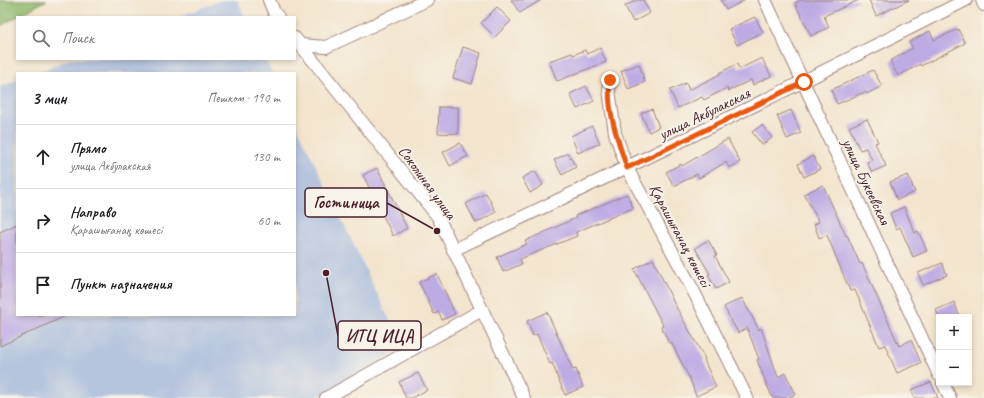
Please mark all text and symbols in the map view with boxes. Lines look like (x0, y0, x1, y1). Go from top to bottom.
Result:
search box (16, 16, 296, 60)
icon: search (30, 27, 52, 49)
text: Поиск (62, 29, 94, 48)
route end (601, 71, 619, 89)
route start (795, 73, 813, 91)
street label: улица Акбулакская (655, 83, 754, 145)
text: 3 мин (32, 88, 67, 109)
text: Пешком · 190 m (207, 90, 280, 106)
street label: улица Букеевская (837, 134, 895, 229)
text: Прямо (70, 139, 106, 158)
street label: Соколиная улица (394, 142, 462, 225)
icon: ahead (32, 146, 54, 168)
text: 130 m (252, 149, 280, 165)
text: улица Акбулакская (70, 158, 151, 174)
street label: Қарашығанақ көшесі (645, 181, 717, 292)
callout: Гостиница (305, 188, 387, 217)
text: Гостиница (313, 192, 380, 213)
text: Направо (70, 203, 116, 222)
icon: right (32, 210, 54, 232)
text: 60 m (258, 213, 280, 229)
text: Қарашығанақ көшесі (70, 222, 162, 238)
icon: arrive (32, 274, 54, 296)
text: Пункт назначения (70, 275, 172, 294)
map controls (936, 314, 972, 386)
button: + (936, 314, 972, 350)
callout: ИТЦ ИЦА (338, 321, 421, 350)
text: ИТЦ ИЦА (346, 326, 414, 347)
button: − (936, 350, 972, 386)

